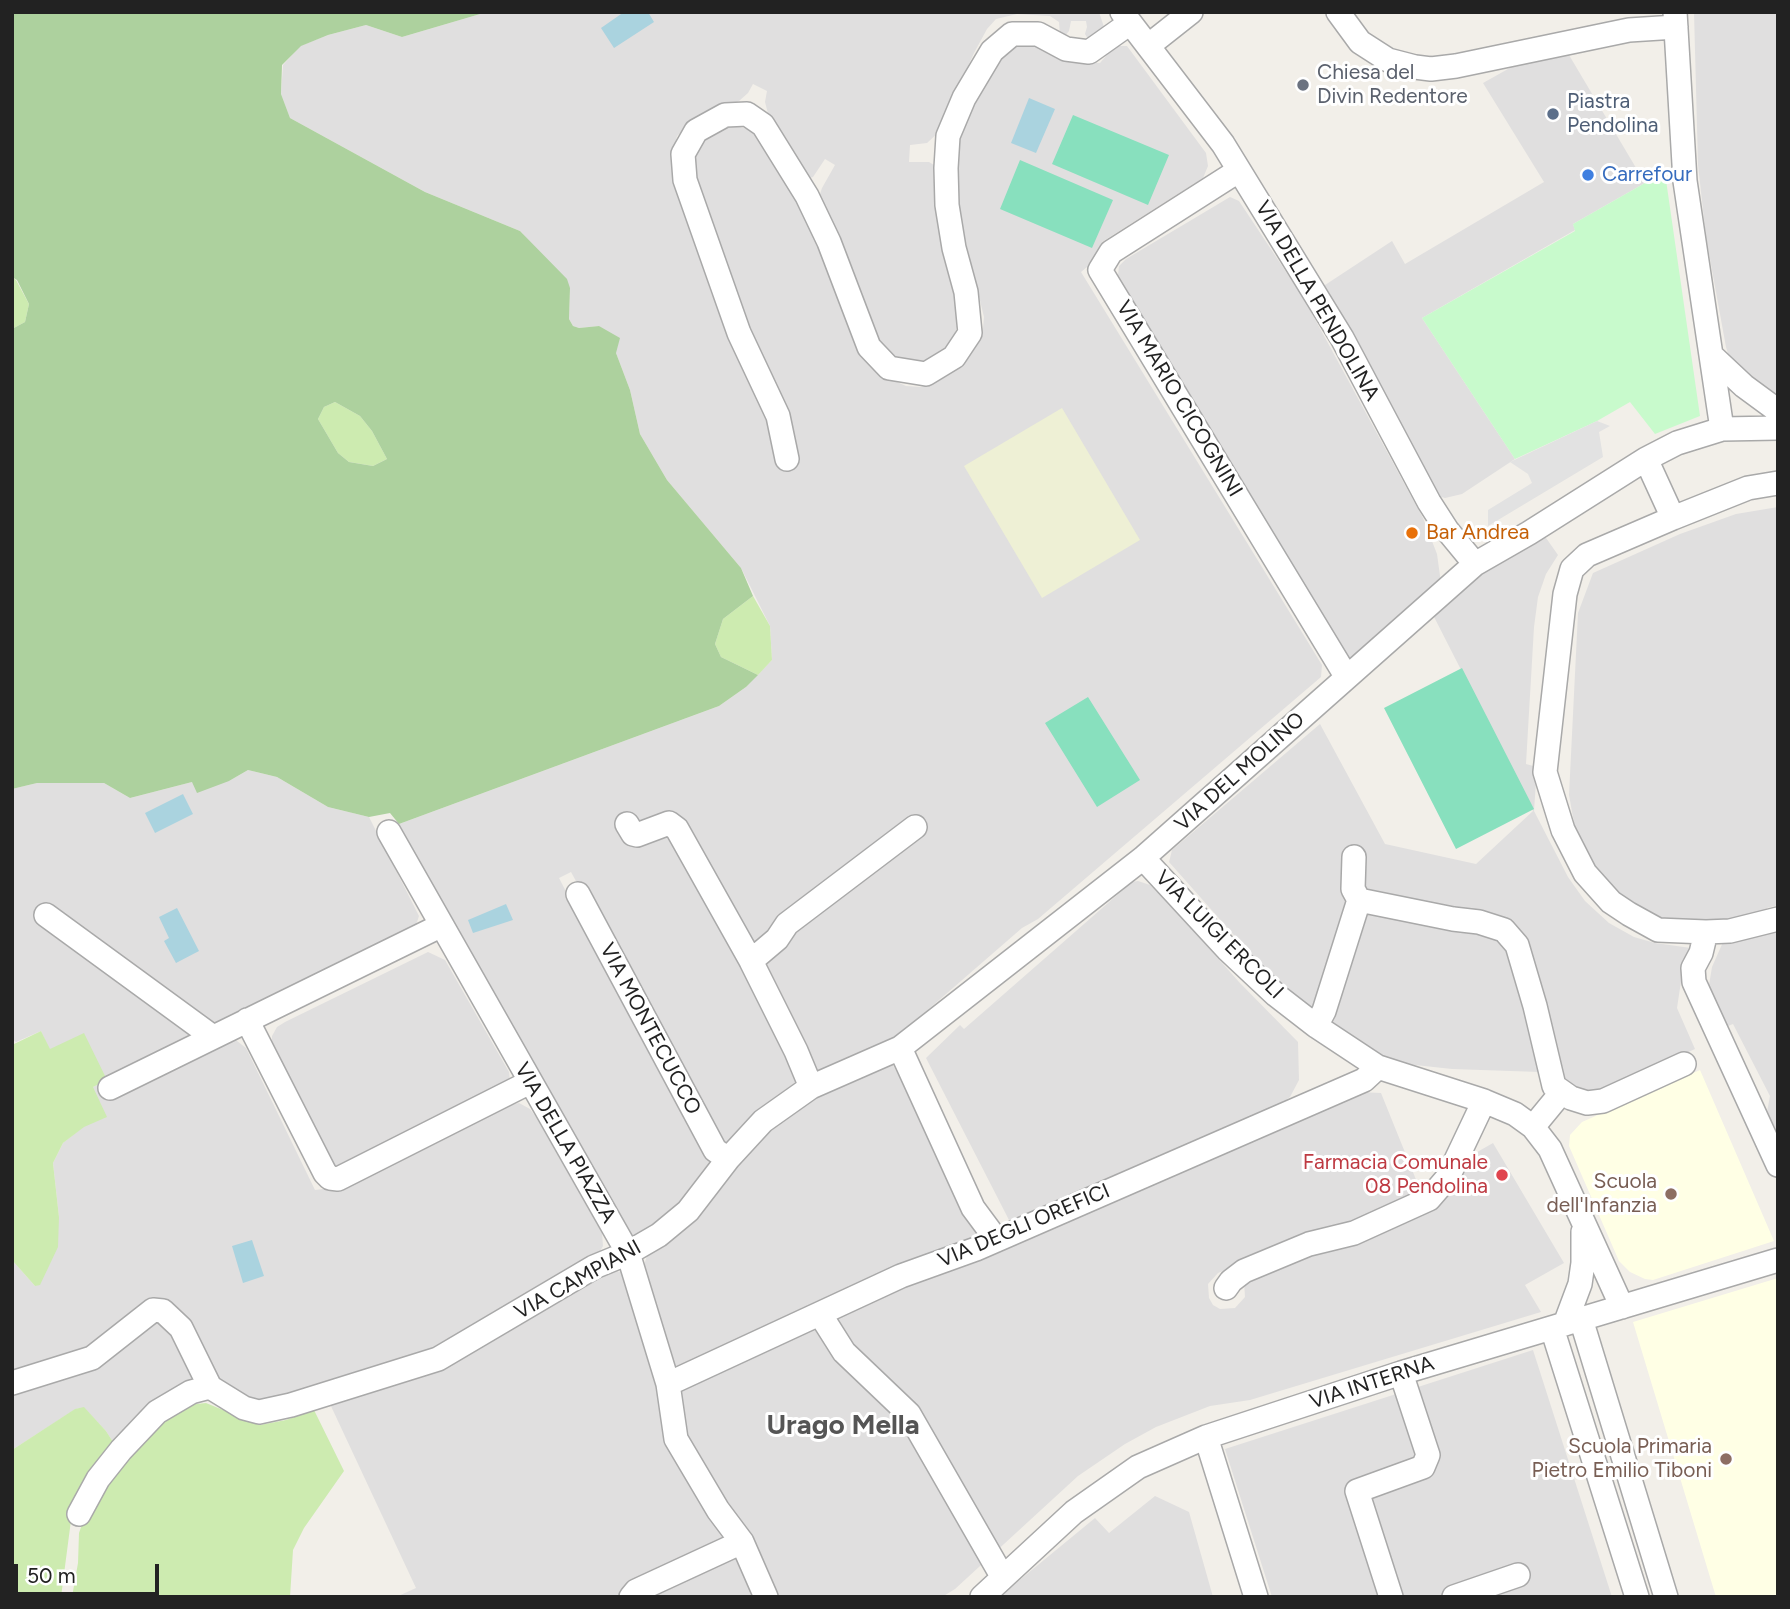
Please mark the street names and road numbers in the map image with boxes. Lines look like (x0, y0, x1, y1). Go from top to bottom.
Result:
street label: VIA DELLA PENDOLINA (1249, 197, 1385, 405)
street label: VIA MARIO CICOGNINI (1110, 296, 1248, 502)
street label: VIA DEL MOLINO (1170, 707, 1310, 837)
street label: VIA LUIGI ERCOLI (1150, 866, 1288, 1004)
street label: VIA MONTECUCCO (594, 939, 706, 1119)
street label: VIA DELLA PIAZZA (509, 1058, 621, 1228)
street label: VIA DEGLI OREFICI (934, 1178, 1114, 1274)
street label: VIA CAMPIANI (510, 1235, 646, 1325)
street label: VIA INTERNA (1307, 1351, 1437, 1415)

